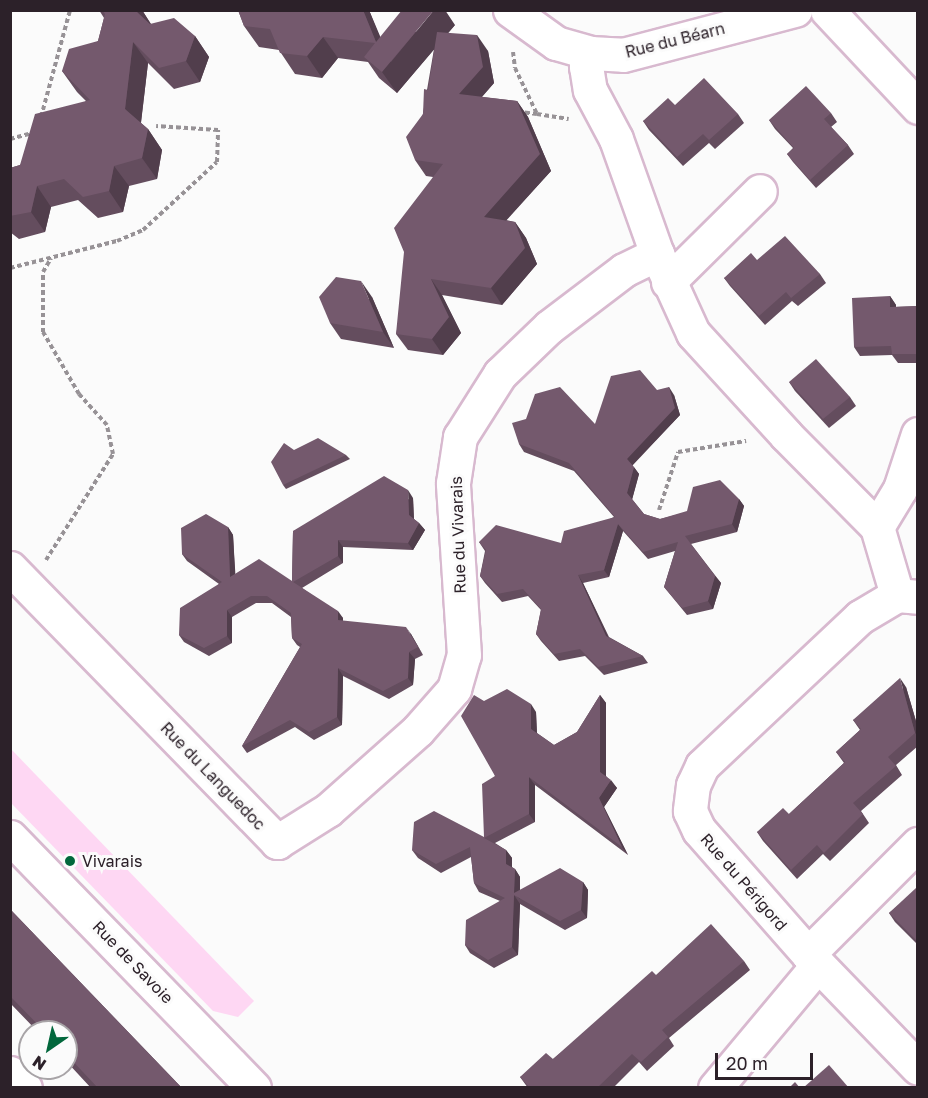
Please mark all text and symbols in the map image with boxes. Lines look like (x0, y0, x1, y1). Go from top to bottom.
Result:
street label: Rue du Béarn (623, 18, 727, 62)
street label: Rue du Vivarais (446, 476, 470, 594)
street label: Rue du Languedoc (157, 718, 269, 834)
street label: Rue du Périgord (697, 829, 791, 935)
place label: Vivarais (82, 851, 142, 871)
marker: Vivarais (63, 854, 77, 868)
street label: Rue de Savoie (89, 917, 177, 1007)
north arrow (18, 1020, 78, 1080)
scale bar (718, 1041, 816, 1079)
text: N (28, 1052, 50, 1075)
text: 20 m (726, 1052, 768, 1074)

